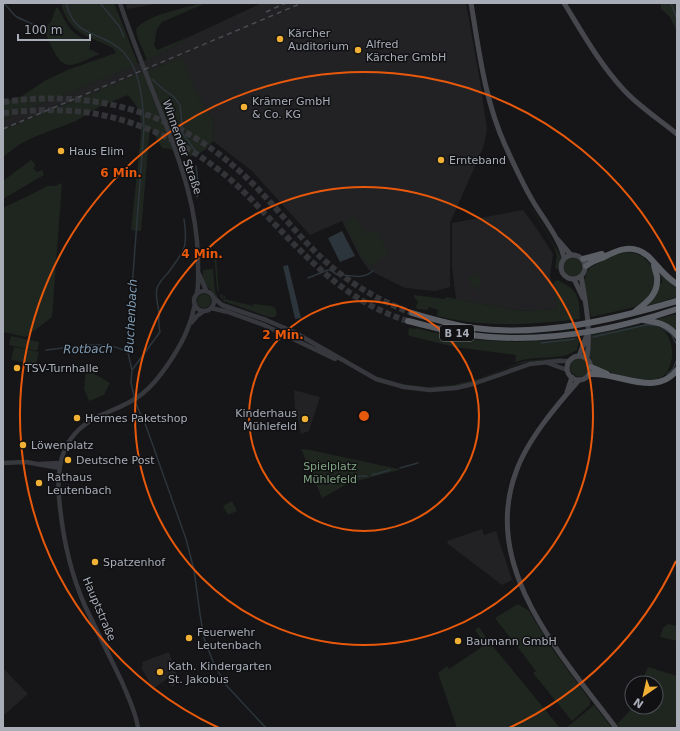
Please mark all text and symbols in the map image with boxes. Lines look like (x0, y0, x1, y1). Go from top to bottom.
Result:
scale bar (18, 16, 90, 42)
text: 100 m (24, 23, 62, 37)
place label: Kärcher Auditorium (288, 27, 349, 53)
marker: Kärcher Auditorium (275, 34, 285, 44)
place label: Alfred Kärcher GmbH (366, 38, 446, 64)
marker: Alfred Kärcher GmbH (353, 45, 363, 55)
place label: Krämer GmbH & Co. KG (252, 95, 330, 121)
street label: Winnender Straße (160, 98, 204, 196)
marker: Krämer GmbH & Co. KG (239, 102, 249, 112)
place label: Haus Elim (69, 145, 124, 158)
marker: Haus Elim (56, 146, 66, 156)
place label: Ernteband (449, 154, 506, 167)
marker: Ernteband (436, 155, 446, 165)
text: 6 Min. (100, 166, 142, 180)
text: 4 Min. (181, 247, 223, 261)
water label: Buchenbach (122, 279, 140, 353)
road number: B 14 (440, 325, 474, 341)
text: 2 Min. (262, 328, 304, 342)
water label: Rotbach (63, 342, 113, 356)
place label: TSV-Turnhalle (24, 362, 99, 375)
marker: TSV-Turnhalle (12, 363, 22, 373)
place label: Kinderhaus Mühlefeld (235, 407, 297, 433)
centre of rings (357, 409, 371, 423)
place label: Hermes Paketshop (85, 412, 187, 425)
marker: Hermes Paketshop (72, 413, 82, 423)
marker: Kinderhaus Mühlefeld (300, 414, 310, 424)
place label: Löwenplatz (31, 439, 93, 452)
marker: Löwenplatz (18, 440, 28, 450)
place label: Deutsche Post (76, 454, 155, 467)
marker: Deutsche Post (63, 455, 73, 465)
park label: Spielplatz Mühlefeld (303, 460, 357, 486)
place label: Rathaus Leutenbach (47, 471, 111, 497)
marker: Rathaus Leutenbach (34, 478, 44, 488)
place label: Spatzenhof (103, 556, 166, 569)
marker: Spatzenhof (90, 557, 100, 567)
street label: Hauptstraße (80, 575, 118, 643)
place label: Feuerwehr Leutenbach (197, 626, 261, 652)
marker: Feuerwehr Leutenbach (184, 633, 194, 643)
place label: Baumann GmbH (466, 635, 557, 648)
marker: Baumann GmbH (453, 636, 463, 646)
place label: Kath. Kindergarten St. Jakobus (168, 660, 272, 686)
marker: Kath. Kindergarten St. Jakobus (155, 667, 165, 677)
north arrow (624, 675, 664, 715)
text: N (631, 695, 646, 711)

